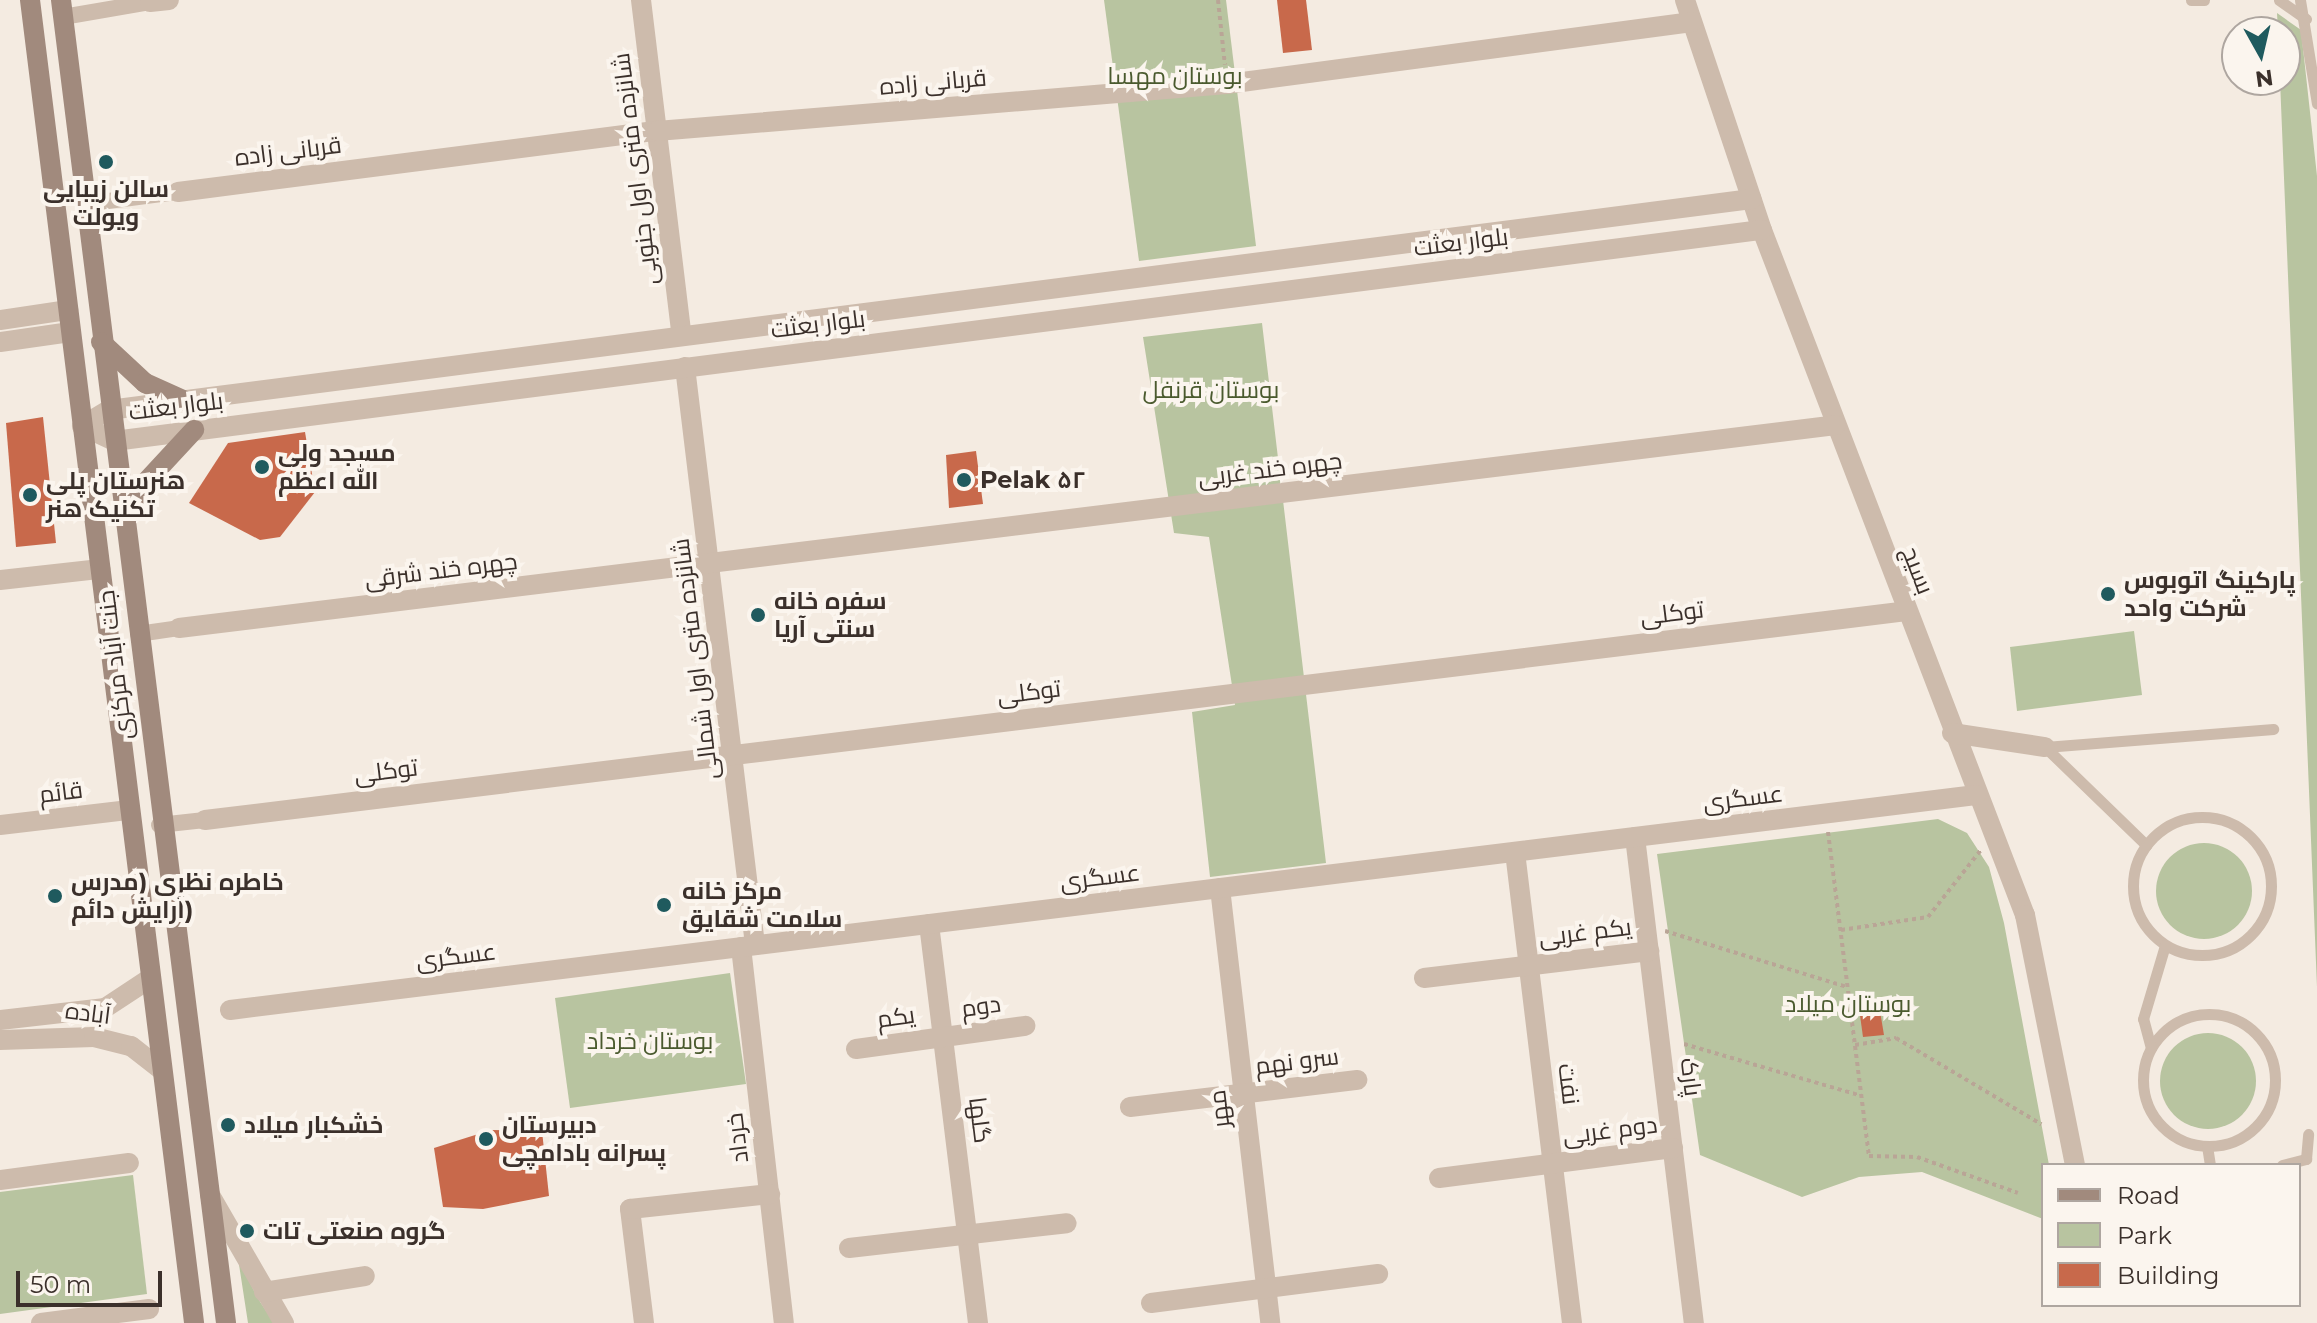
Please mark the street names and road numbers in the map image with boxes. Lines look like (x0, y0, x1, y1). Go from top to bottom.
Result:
street label: شانزده متری اول جنوبی (606, 51, 664, 287)
street label: قربانی زاده (878, 63, 988, 101)
street label: قربانی زاده (233, 130, 343, 172)
street label: بلوار بعثت (1412, 222, 1510, 262)
street label: بلوار بعثت (769, 304, 867, 344)
street label: بلوار بعثت (127, 386, 225, 426)
street label: چهره خند غربی (1196, 446, 1344, 492)
street label: شانزده متری اول شمالی (666, 537, 724, 781)
street label: بسیج (1896, 542, 1940, 598)
street label: چهره خند شرقی (363, 546, 519, 594)
street label: جنت آباد مرکزی (92, 589, 138, 741)
street label: توکلی (1639, 595, 1705, 631)
street label: توکلی (996, 674, 1062, 710)
street label: توکلی (353, 753, 419, 789)
street label: قائم (37, 775, 85, 809)
street label: عسگری (1701, 779, 1785, 817)
street label: عسگری (1058, 858, 1142, 896)
street label: یکم غربی (1537, 912, 1633, 952)
street label: عسگری (414, 937, 498, 975)
street label: دوم (959, 989, 1003, 1023)
street label: آباده (64, 996, 112, 1030)
street label: یکم (875, 1000, 917, 1034)
street label: سرو نهم (1254, 1042, 1340, 1080)
street label: پارک (1674, 1056, 1708, 1098)
street label: نفت (1552, 1062, 1586, 1106)
street label: مهر (1202, 1088, 1236, 1130)
street label: گلها (963, 1095, 997, 1145)
street label: دوم غربی (1561, 1110, 1659, 1150)
street label: خرداد (720, 1111, 754, 1165)

